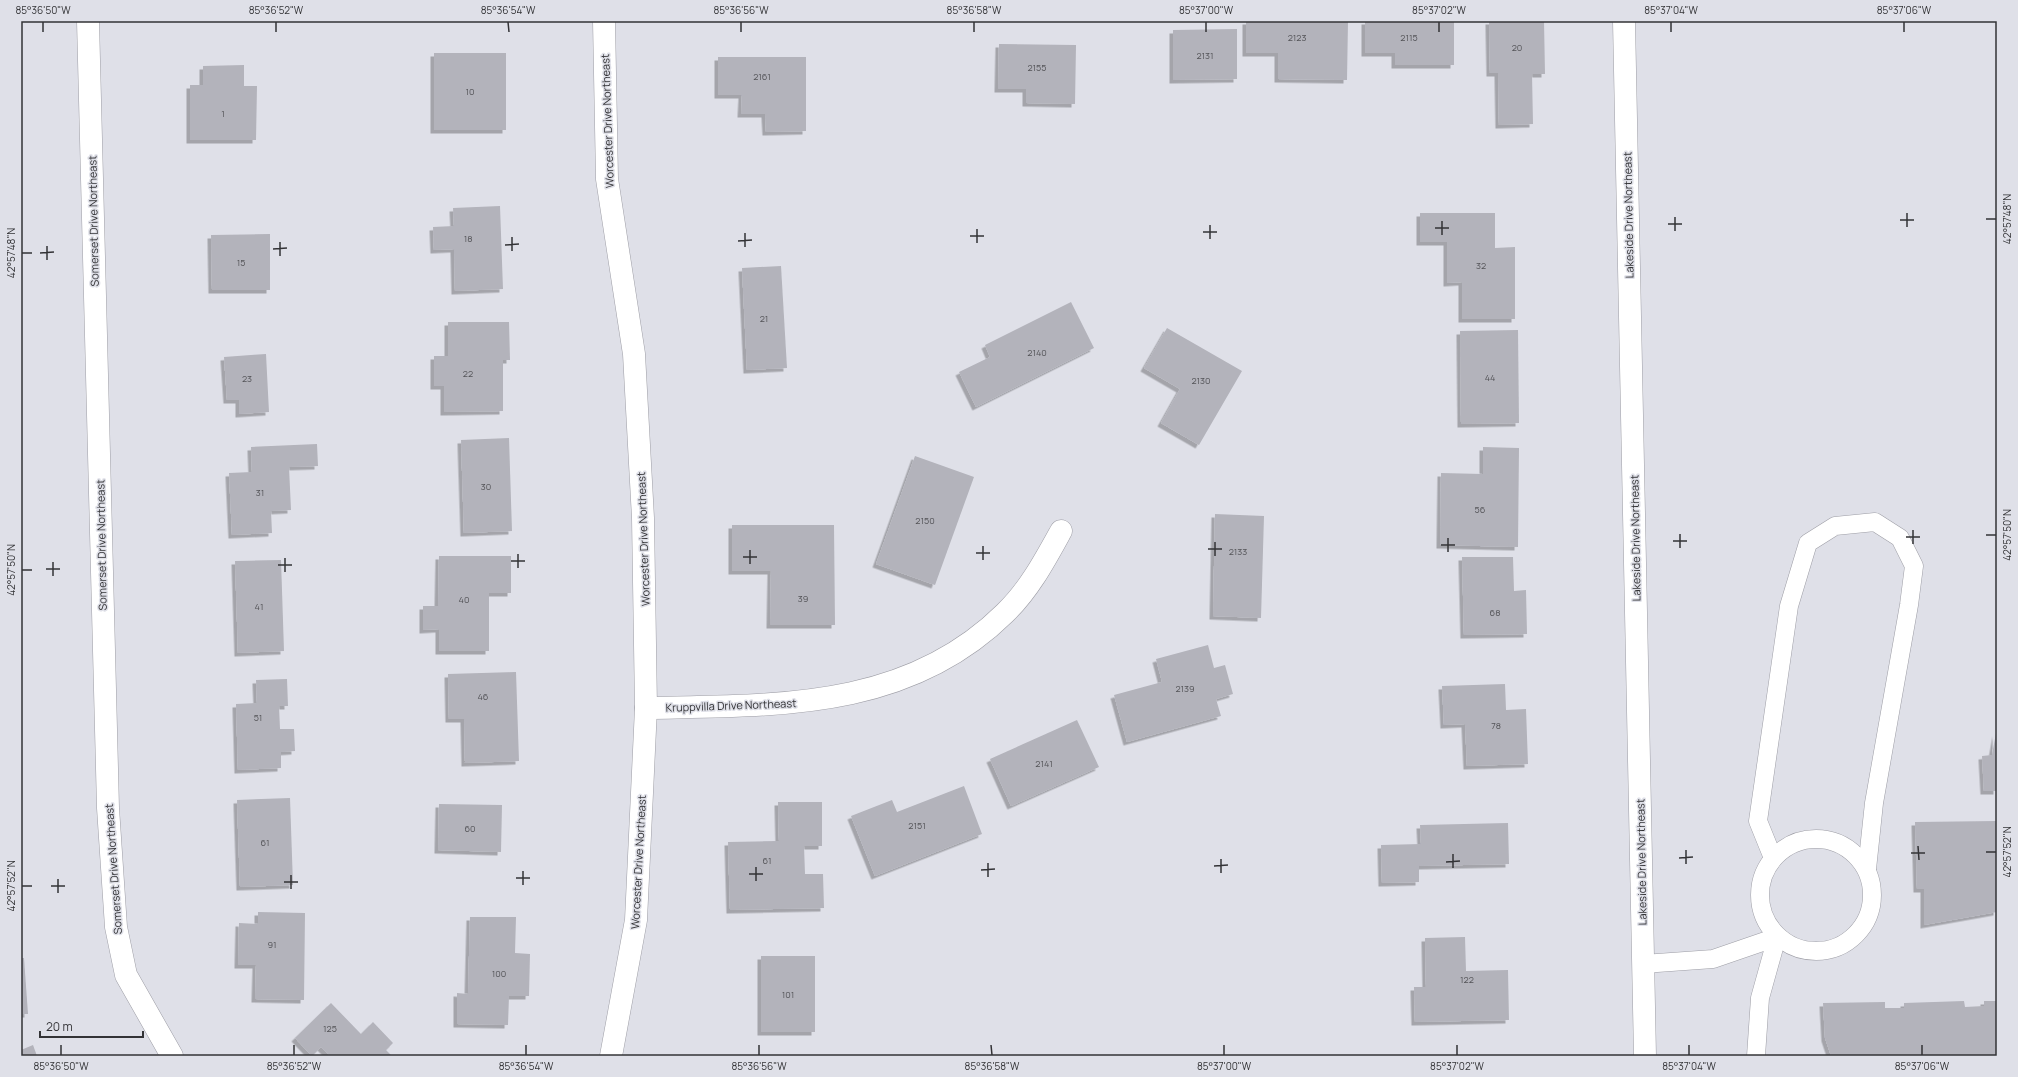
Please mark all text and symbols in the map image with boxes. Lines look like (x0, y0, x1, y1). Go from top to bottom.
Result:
text: 85°36'50"W (15, 3, 71, 17)
text: 85°36'52"W (249, 3, 304, 17)
text: 85°36'54"W (481, 3, 536, 17)
text: 85°36'56"W (713, 3, 769, 17)
text: 85°36'58"W (947, 3, 1002, 17)
text: 85°37'00"W (1179, 3, 1234, 17)
text: 85°37'02"W (1412, 3, 1467, 17)
text: 85°37'04"W (1644, 3, 1699, 17)
text: 85°37'06"W (1877, 3, 1932, 17)
house number: 2123 (1288, 31, 1306, 44)
house number: 2115 (1400, 31, 1418, 44)
house number: 20 (1512, 41, 1522, 54)
house number: 2131 (1196, 49, 1214, 62)
street label: Worcester Drive Northeast (597, 54, 617, 188)
house number: 2155 (1027, 61, 1047, 74)
house number: 2161 (753, 70, 771, 83)
house number: 10 (466, 85, 475, 98)
house number: 1 (221, 107, 225, 120)
street label: Lakeside Drive Northeast (1619, 152, 1637, 278)
street label: Somerset Drive Northeast (84, 155, 102, 287)
text: 42°57'48"N (2000, 194, 2014, 244)
text: 42°57'48"N (4, 228, 18, 278)
house number: 18 (464, 232, 472, 245)
house number: 15 (237, 256, 245, 269)
house number: 32 (1476, 259, 1486, 272)
house number: 21 (760, 312, 768, 325)
house number: 2140 (1027, 346, 1047, 359)
house number: 22 (463, 367, 473, 380)
house number: 44 (1485, 371, 1495, 384)
house number: 23 (242, 372, 252, 385)
house number: 2130 (1191, 374, 1211, 387)
street label: Worcester Drive Northeast (633, 472, 653, 606)
street label: Lakeside Drive Northeast (1626, 475, 1644, 601)
street label: Somerset Drive Northeast (92, 479, 110, 611)
house number: 30 (481, 480, 491, 493)
house number: 31 (256, 486, 264, 499)
house number: 56 (1475, 503, 1486, 516)
text: 42°57'50"N (2000, 509, 2014, 561)
house number: 2150 (915, 514, 935, 527)
text: 42°57'50"N (4, 544, 18, 596)
house number: 2133 (1229, 545, 1247, 558)
house number: 39 (798, 592, 808, 605)
house number: 40 (459, 593, 469, 606)
house number: 41 (255, 600, 263, 613)
house number: 68 (1490, 606, 1500, 619)
house number: 2139 (1175, 682, 1195, 695)
house number: 46 (478, 690, 489, 703)
street label: Kruppvilla Drive Northeast (665, 695, 797, 715)
house number: 51 (254, 711, 262, 724)
house number: 78 (1491, 719, 1501, 732)
house number: 2141 (1035, 757, 1053, 770)
street label: Worcester Drive Northeast (627, 795, 649, 929)
street label: Lakeside Drive Northeast (1632, 799, 1650, 925)
street label: Somerset Drive Northeast (101, 803, 125, 935)
house number: 2151 (908, 819, 926, 832)
house number: 60 (464, 822, 476, 835)
text: 42°57'52"N (2000, 826, 2014, 877)
house number: 61 (261, 836, 269, 849)
house number: 61 (763, 854, 771, 867)
text: 42°57'52"N (4, 860, 18, 911)
house number: 91 (267, 938, 277, 951)
house number: 100 (492, 967, 506, 980)
house number: 122 (1460, 973, 1474, 986)
house number: 101 (782, 988, 794, 1001)
scale bar (40, 1013, 143, 1039)
text: 20 m (46, 1018, 73, 1035)
house number: 125 (323, 1022, 337, 1035)
text: 85°36'50"W (33, 1059, 89, 1073)
text: 85°36'52"W (267, 1059, 322, 1073)
text: 85°36'54"W (499, 1059, 554, 1073)
text: 85°36'56"W (731, 1059, 787, 1073)
text: 85°36'58"W (965, 1059, 1020, 1073)
text: 85°37'00"W (1197, 1059, 1252, 1073)
text: 85°37'02"W (1430, 1059, 1485, 1073)
text: 85°37'04"W (1662, 1059, 1717, 1073)
text: 85°37'06"W (1895, 1059, 1950, 1073)

